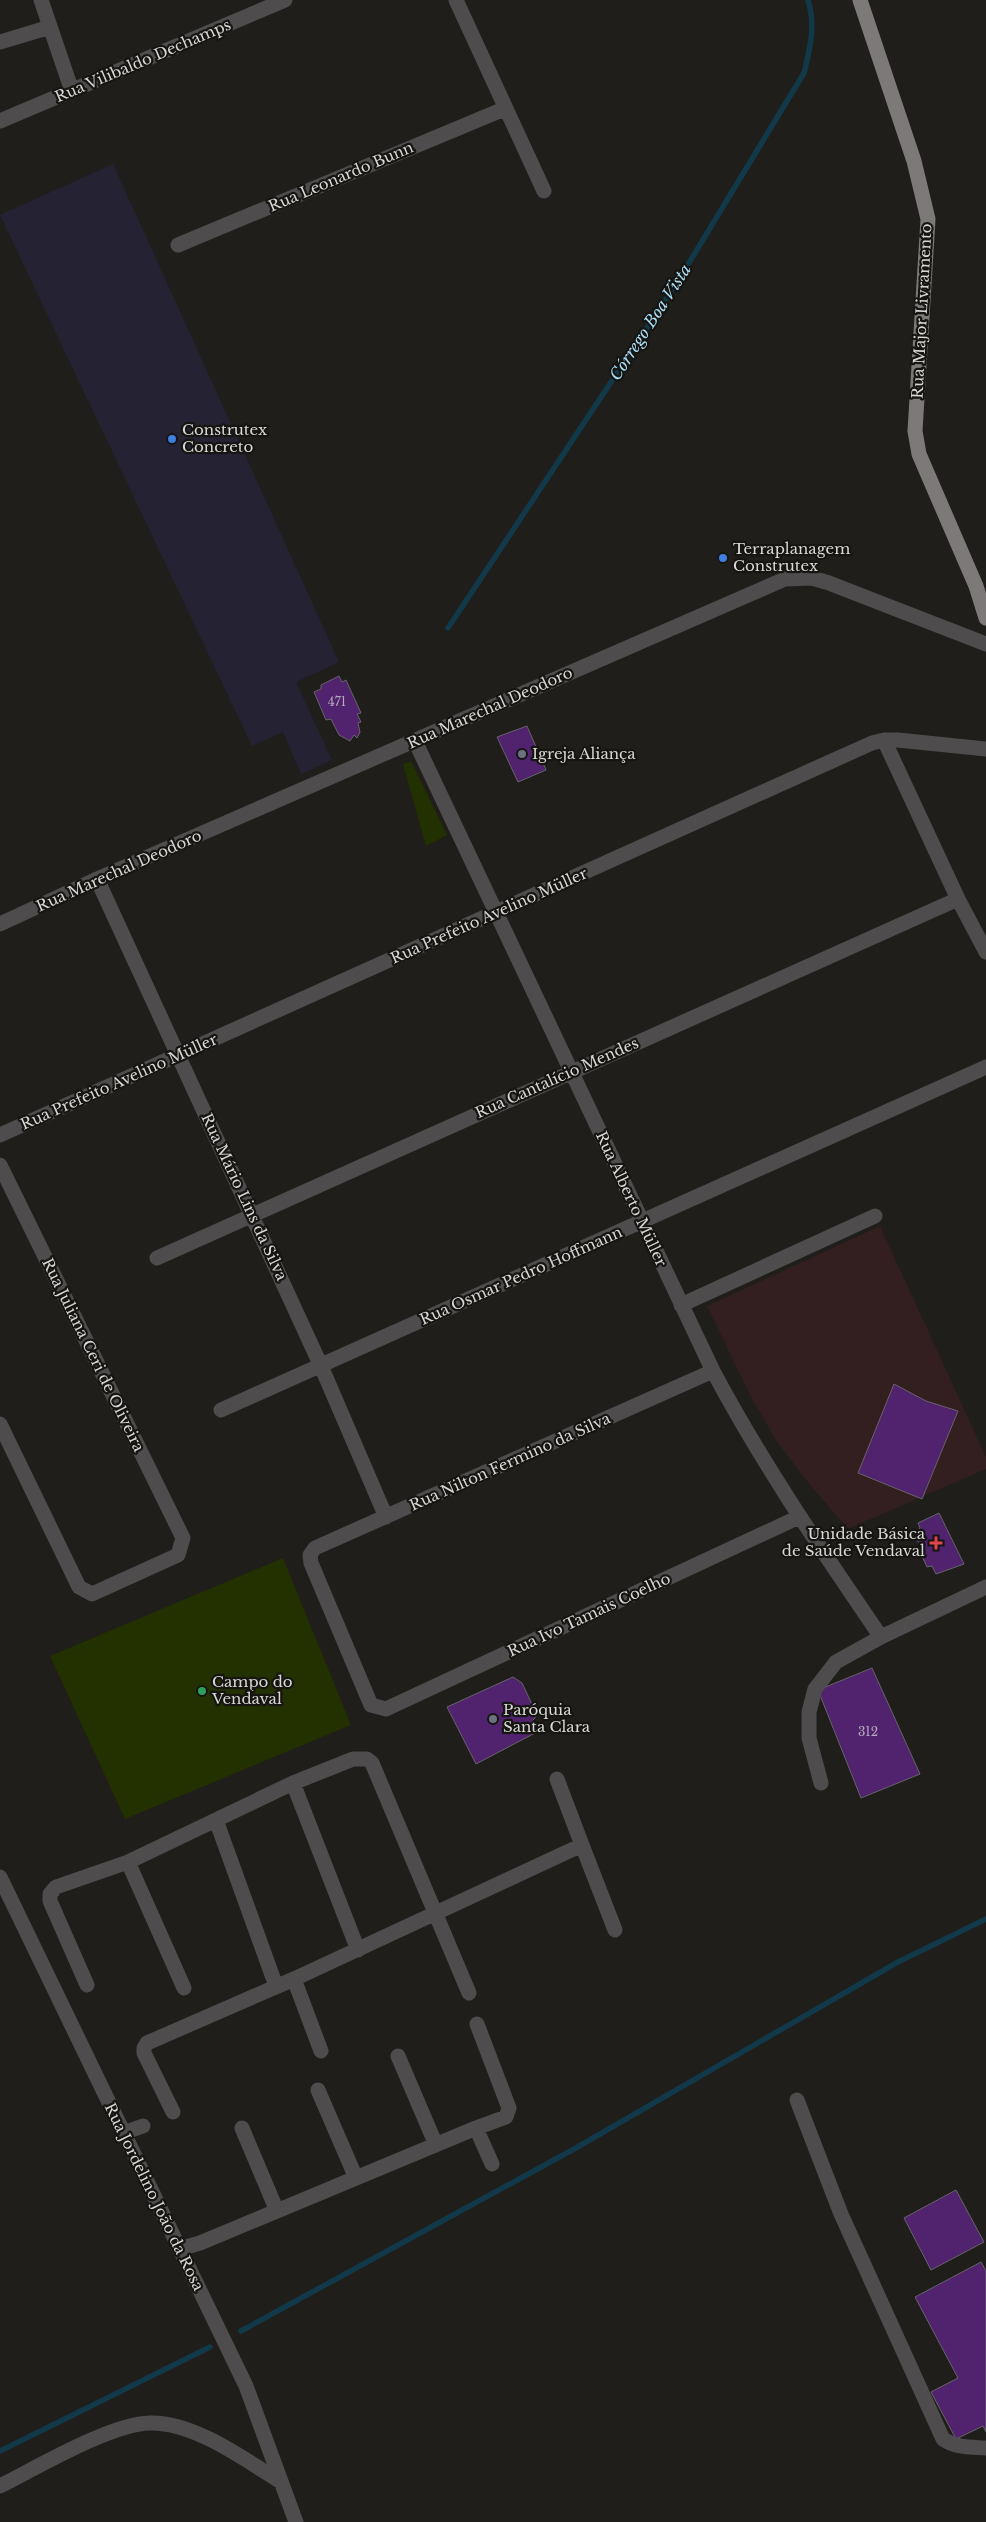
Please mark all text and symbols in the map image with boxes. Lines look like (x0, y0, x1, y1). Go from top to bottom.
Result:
street label: Rua Vilibaldo Dechamps (52, 15, 234, 106)
street label: Rua Leonardo Bunn (265, 137, 416, 216)
street label: Rua Major Livramento (907, 223, 936, 399)
water label: Córrego Boa Vista (605, 260, 695, 384)
place label: Construtex Concreto (182, 420, 267, 456)
marker: Construtex Concreto (166, 433, 178, 445)
place label: Terraplanagem Construtex (733, 539, 850, 575)
marker: Terraplanagem Construtex (717, 552, 729, 564)
street label: Rua Marechal Deodoro (404, 662, 576, 753)
house number: 471 (328, 694, 346, 709)
place label: Igreja Aliança (532, 744, 636, 763)
marker: Igreja Aliança (516, 748, 528, 760)
street label: Rua Marechal Deodoro (33, 825, 205, 916)
street label: Rua Prefeito Avelino Müller (387, 863, 591, 968)
street label: Rua Prefeito Avelino Müller (17, 1029, 221, 1134)
street label: Rua Cantalício Mendes (472, 1033, 642, 1122)
street label: Rua Mário Lins da Silva (197, 1110, 292, 1284)
street label: Rua Alberto Müller (592, 1128, 672, 1270)
street label: Rua Osmar Pedro Hoffmann (417, 1222, 625, 1329)
street label: Rua Juliana Ceri de Oliveira (38, 1255, 149, 1455)
street label: Rua Nilton Fermino da Silva (406, 1408, 614, 1515)
place label: Unidade Básica de Saúde Vendaval (782, 1524, 926, 1560)
marker: Unidade Básica de Saúde Vendaval (929, 1536, 943, 1550)
street label: Rua Ivo Tamais Coelho (504, 1568, 673, 1661)
place label: Campo do Vendaval (211, 1672, 293, 1708)
marker: Campo do Vendaval (196, 1685, 208, 1697)
place label: Paróquia Santa Clara (503, 1700, 591, 1736)
marker: Paróquia Santa Clara (487, 1713, 499, 1725)
house number: 312 (858, 1724, 878, 1739)
street label: Rua Jordelino João da Rosa (101, 2100, 209, 2294)

